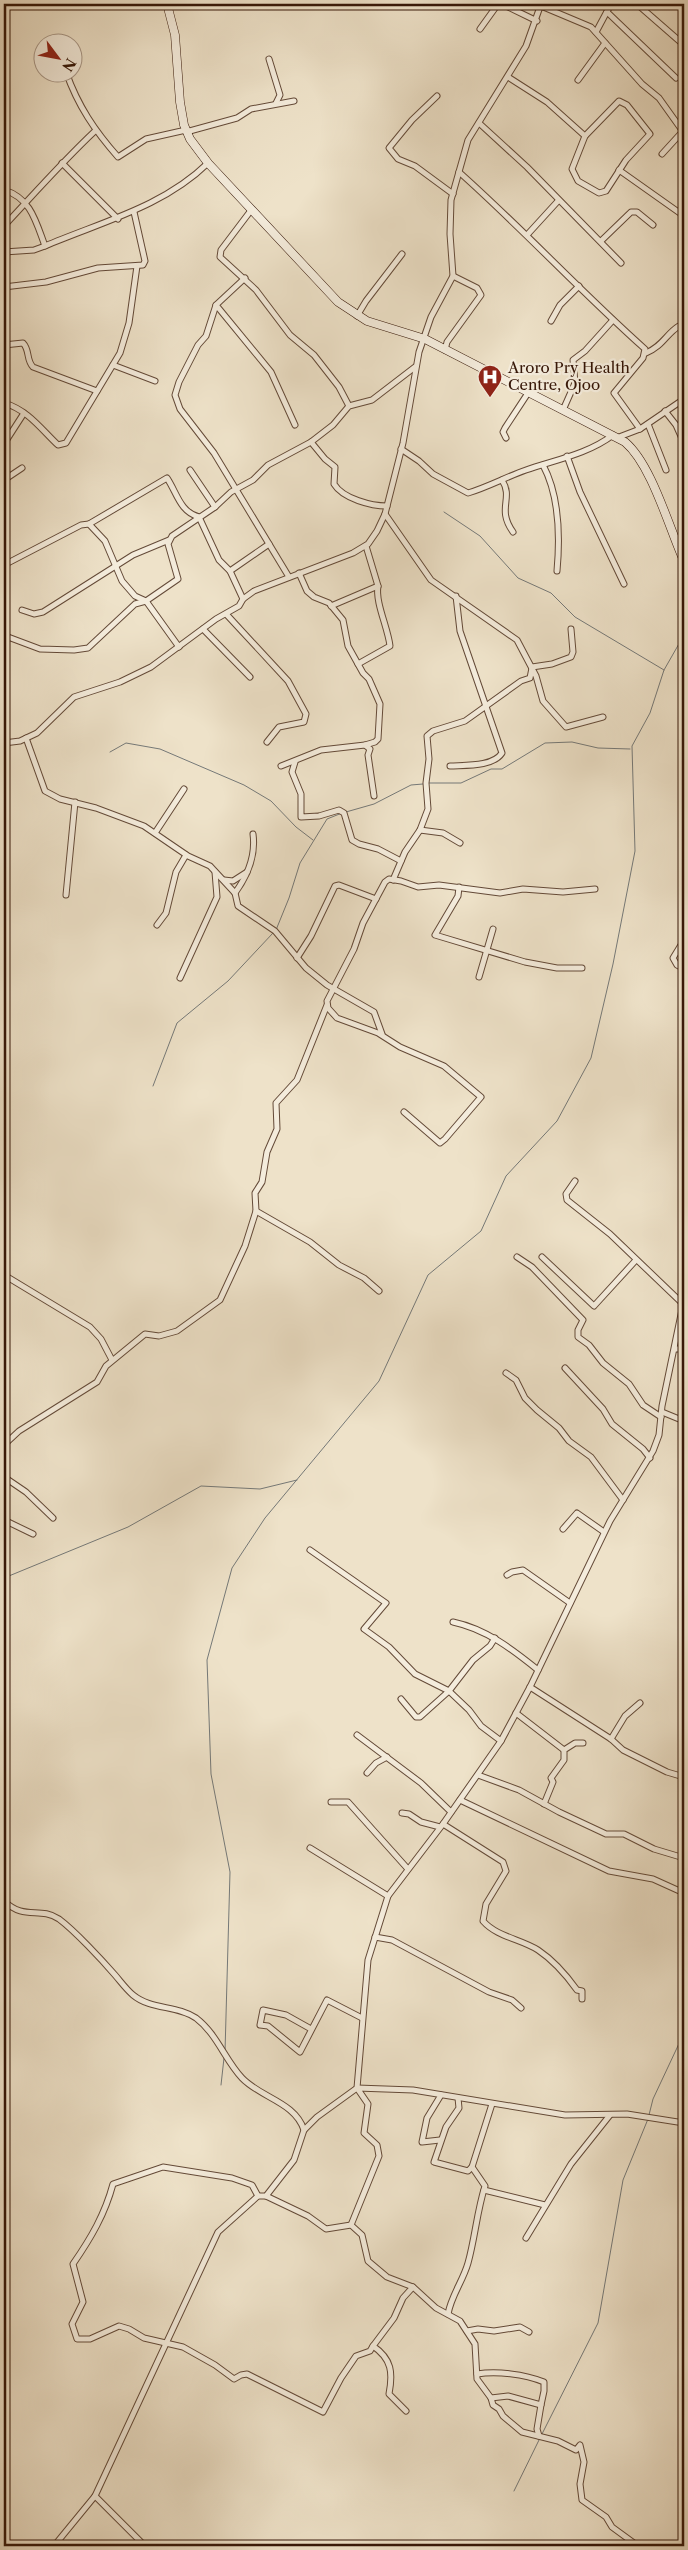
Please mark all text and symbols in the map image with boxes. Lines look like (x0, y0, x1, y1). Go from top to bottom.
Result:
north arrow (32, 32, 82, 82)
text: N (58, 55, 80, 75)
place label: Aroro Pry Health Centre, Ojoo (507, 358, 630, 394)
hospital icon: Aroro Pry Health Centre, Ojoo (477, 364, 503, 398)

